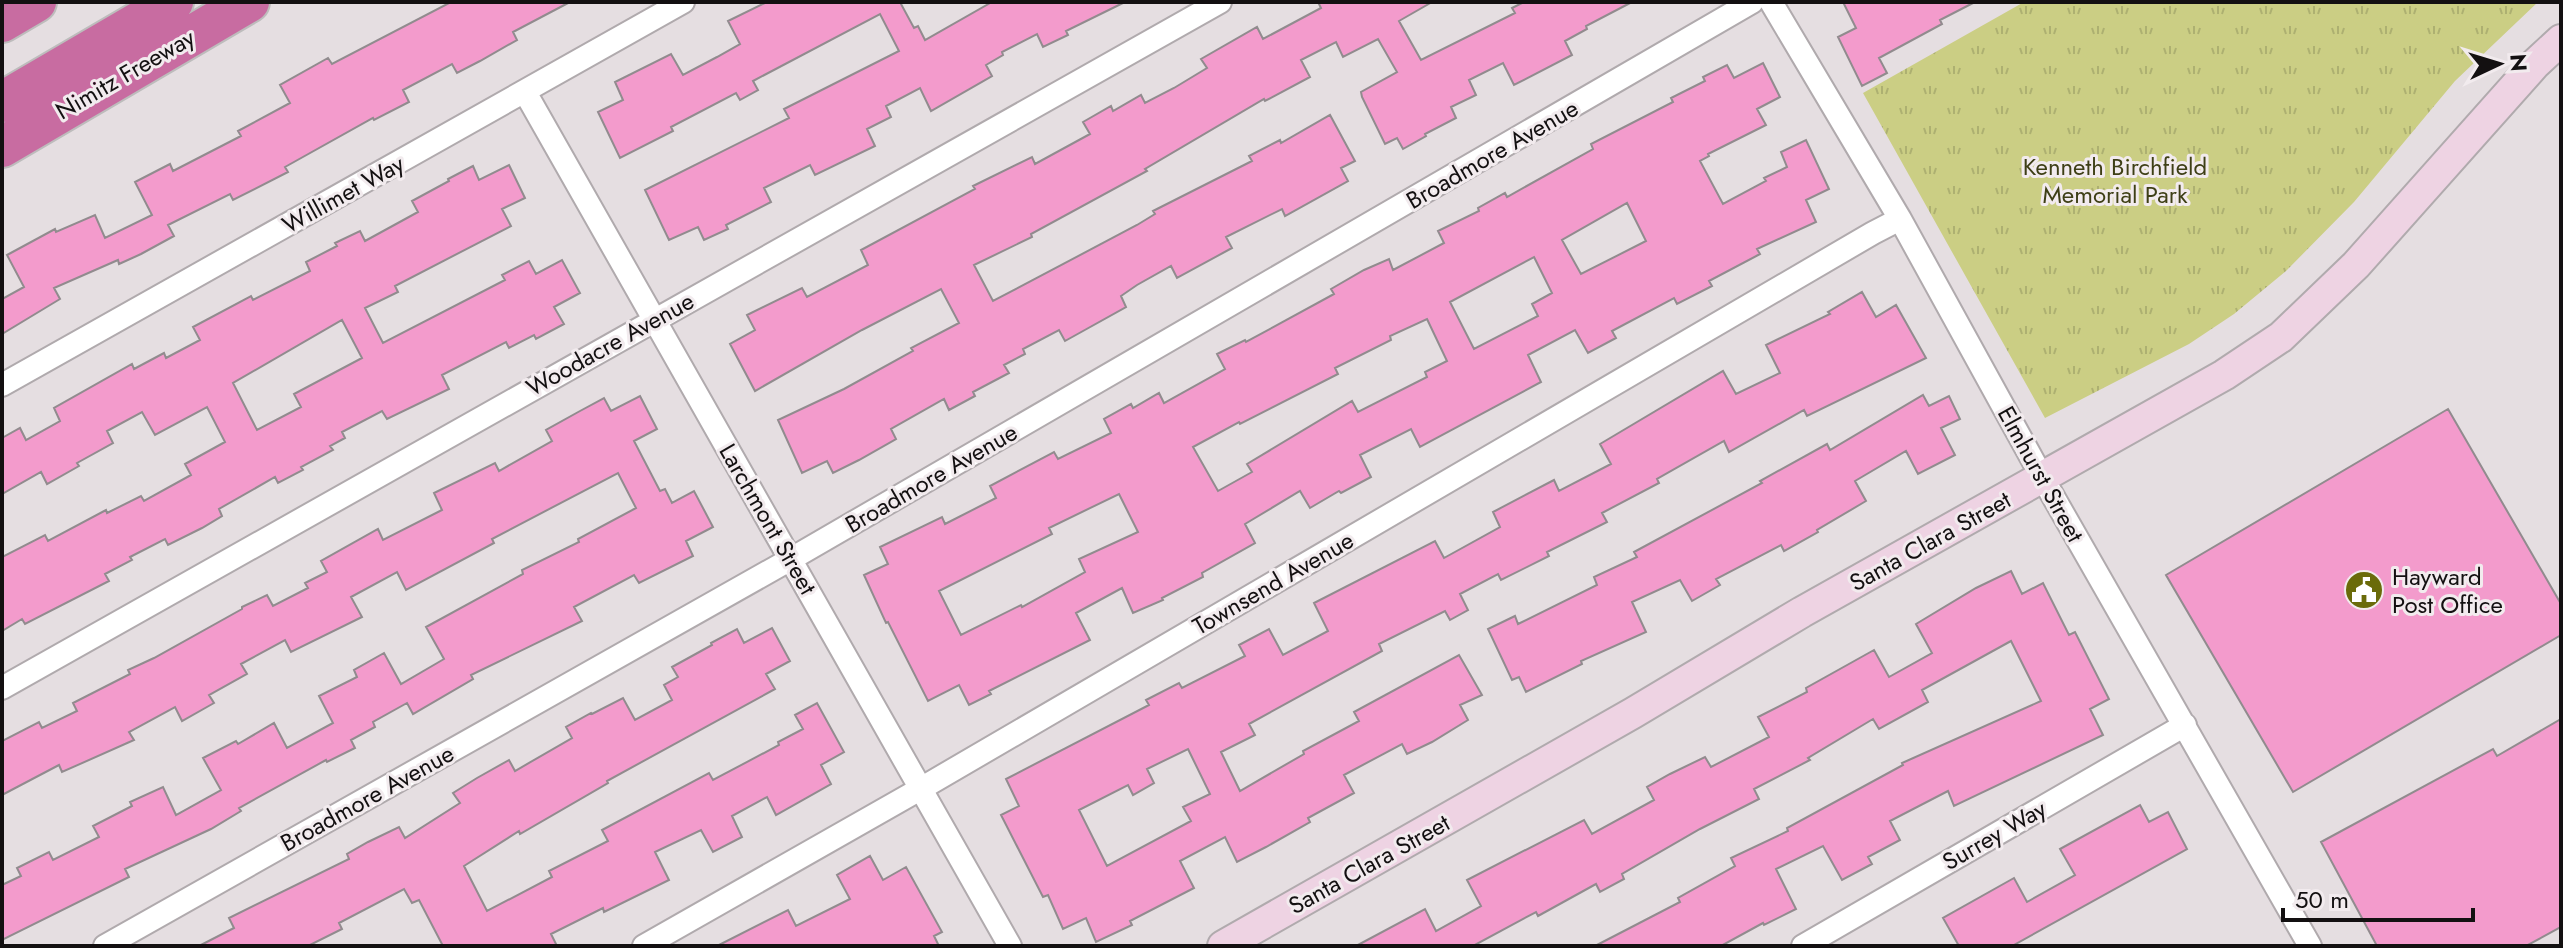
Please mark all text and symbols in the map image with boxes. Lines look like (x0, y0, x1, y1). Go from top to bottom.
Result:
street label: Nimitz Freeway (49, 20, 202, 128)
north arrow (2459, 24, 2539, 104)
text: N (2502, 53, 2536, 72)
street label: Broadmore Avenue (1399, 90, 1585, 218)
street label: Willimet Way (276, 146, 411, 242)
park label: Kenneth Birchfield Memorial Park (2023, 149, 2207, 212)
street label: Woodacre Avenue (520, 283, 700, 405)
street label: Elmhurst Street (1989, 400, 2093, 549)
street label: Broadmore Avenue (838, 414, 1024, 542)
street label: Larchmont Street (711, 437, 826, 601)
street label: Santa Clara Street (1843, 482, 2017, 600)
street label: Townsend Avenue (1186, 523, 1360, 643)
place label: Hayward Post Office (2392, 559, 2503, 622)
public building icon: Hayward Post Office (2343, 569, 2385, 611)
street label: Broadmore Avenue (274, 736, 460, 860)
street label: Surrey Way (1935, 791, 2053, 879)
street label: Santa Clara Street (1282, 805, 1456, 923)
scale bar (2283, 872, 2473, 922)
text: 50 m (2295, 882, 2349, 917)

